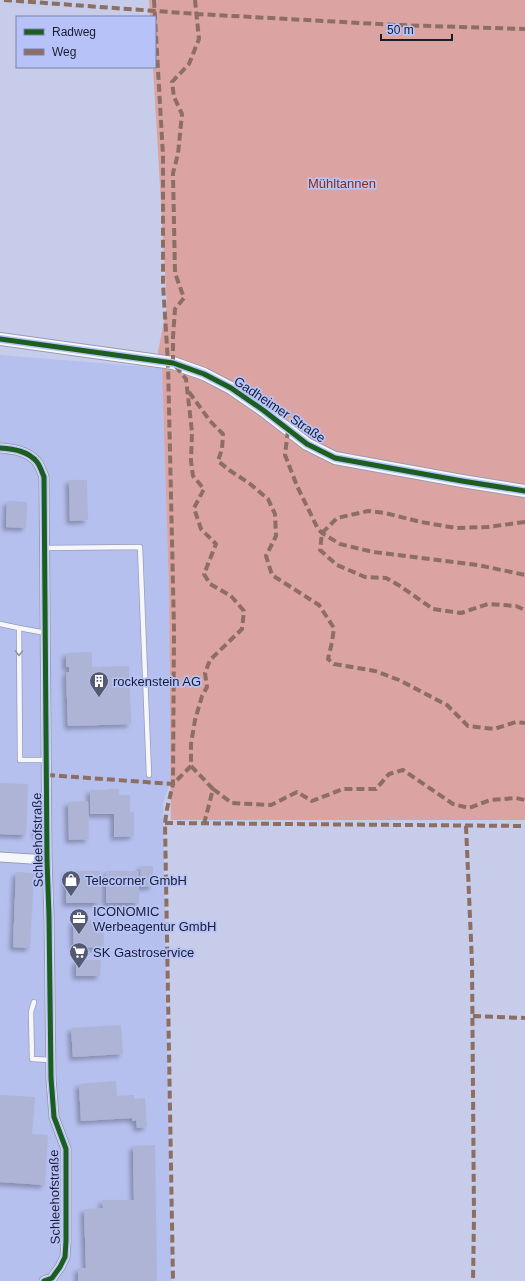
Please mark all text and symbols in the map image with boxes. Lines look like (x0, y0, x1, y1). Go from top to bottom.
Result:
legend (16, 16, 156, 68)
scale bar (381, 16, 452, 42)
text: 50 m (387, 23, 414, 37)
text: Radweg (52, 25, 96, 39)
text: Weg (52, 45, 76, 59)
park label: Mühltannen (308, 176, 376, 191)
street label: Gadheimer Straße (231, 373, 328, 446)
one-way arrow (15, 650, 23, 656)
building icon: rockenstein AG (88, 670, 110, 698)
place label: rockenstein AG (113, 674, 201, 689)
street label: Schleehofstraße (29, 793, 46, 887)
shop icon: Telecorner GmbH (60, 869, 82, 897)
place label: Telecorner GmbH (85, 873, 187, 888)
place label: ICONOMIC Werbeagentur GmbH (93, 904, 216, 934)
office icon: ICONOMIC Werbeagentur GmbH (68, 907, 90, 935)
supermarket icon: SK Gastroservice (68, 941, 90, 969)
place label: SK Gastroservice (93, 945, 194, 960)
street label: Schleehofstraße (46, 1150, 63, 1244)

